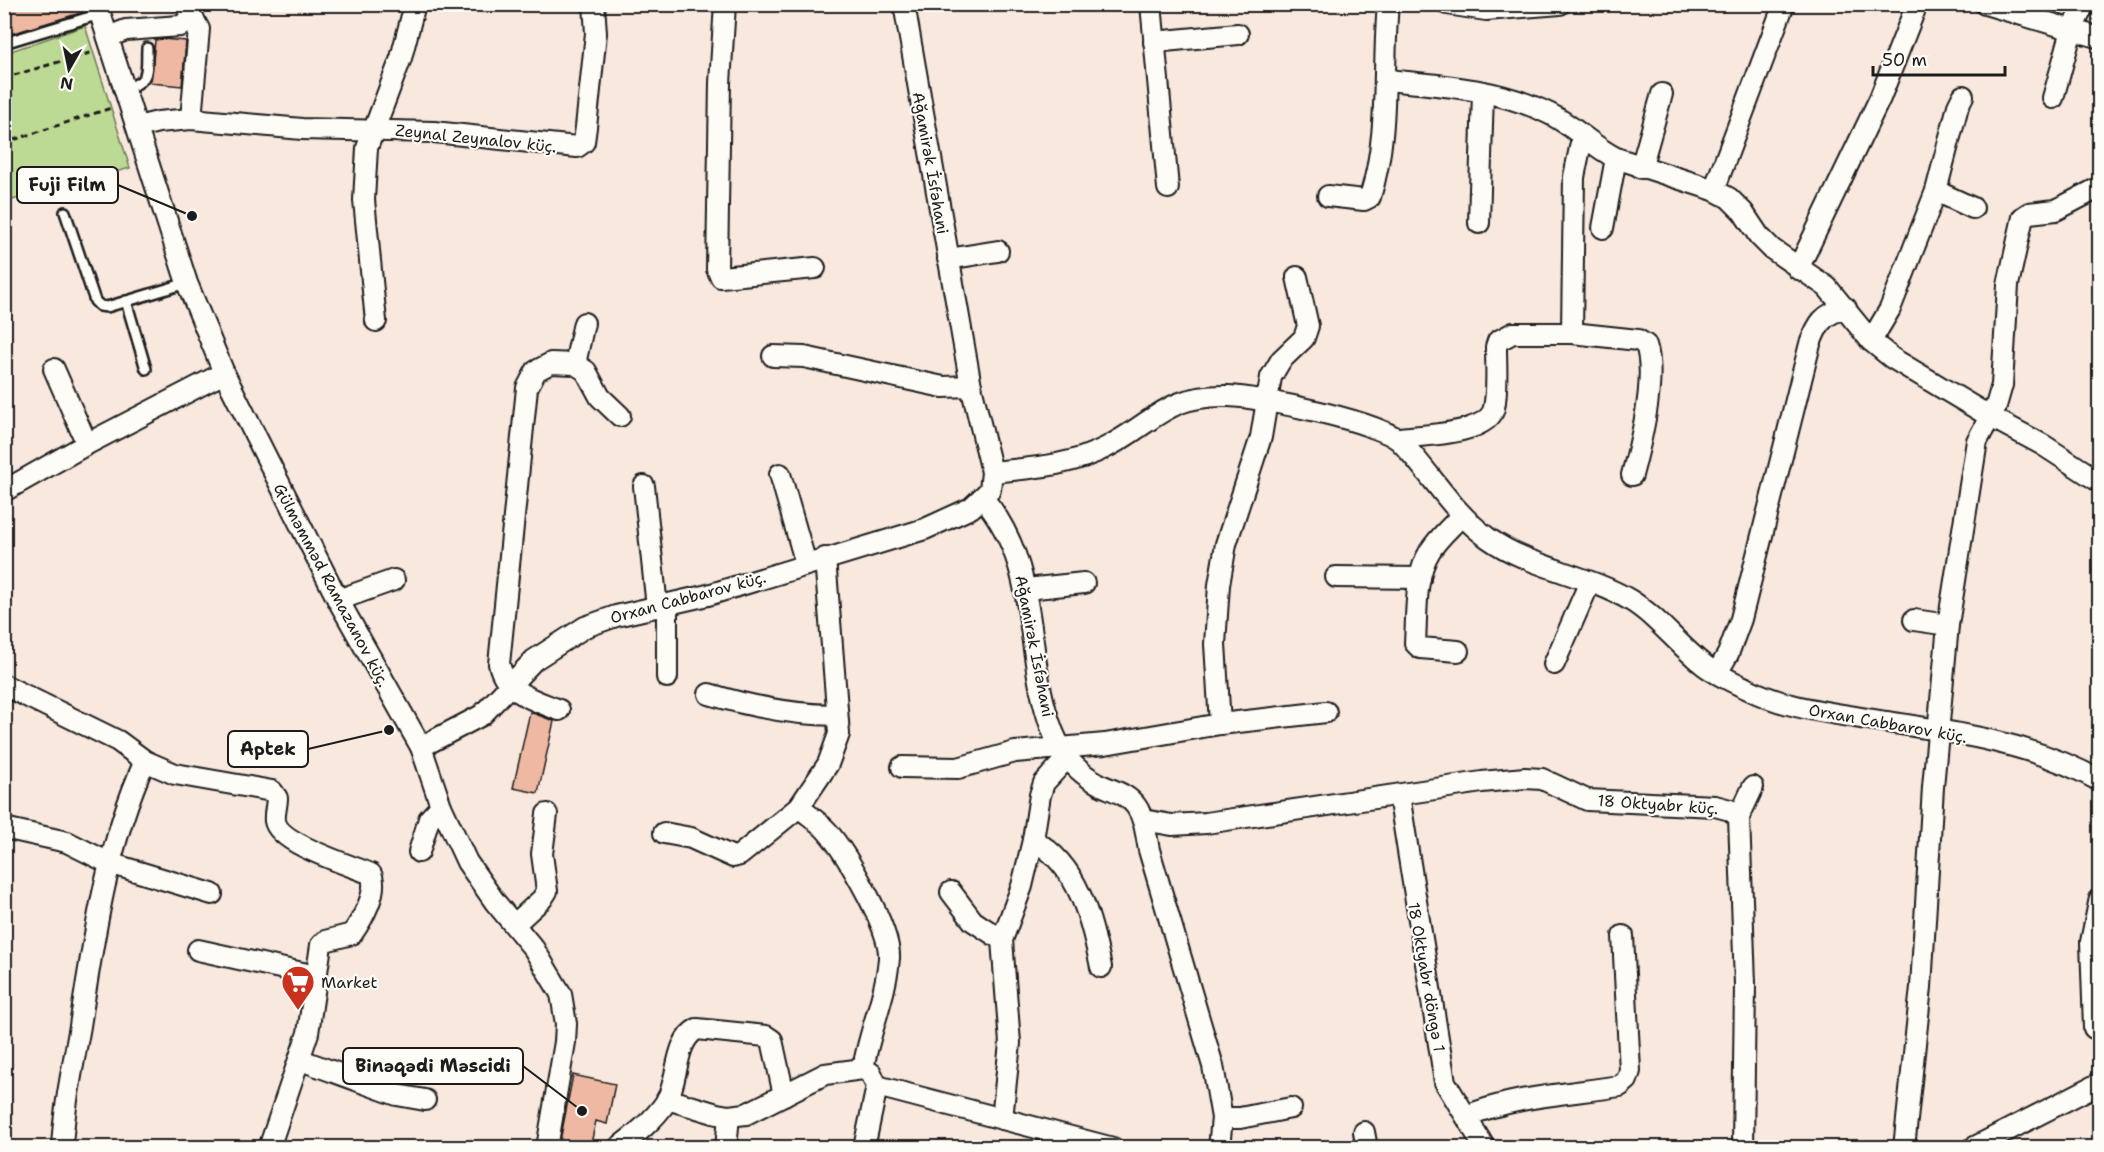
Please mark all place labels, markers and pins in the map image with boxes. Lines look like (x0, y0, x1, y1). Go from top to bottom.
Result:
callout: Fuji Film (17, 167, 118, 203)
callout: Aptek (228, 731, 308, 767)
supermarket icon: Market (280, 964, 316, 1011)
place label: Market (321, 972, 378, 993)
callout: Binəqədi Məscidi (343, 1048, 523, 1084)

